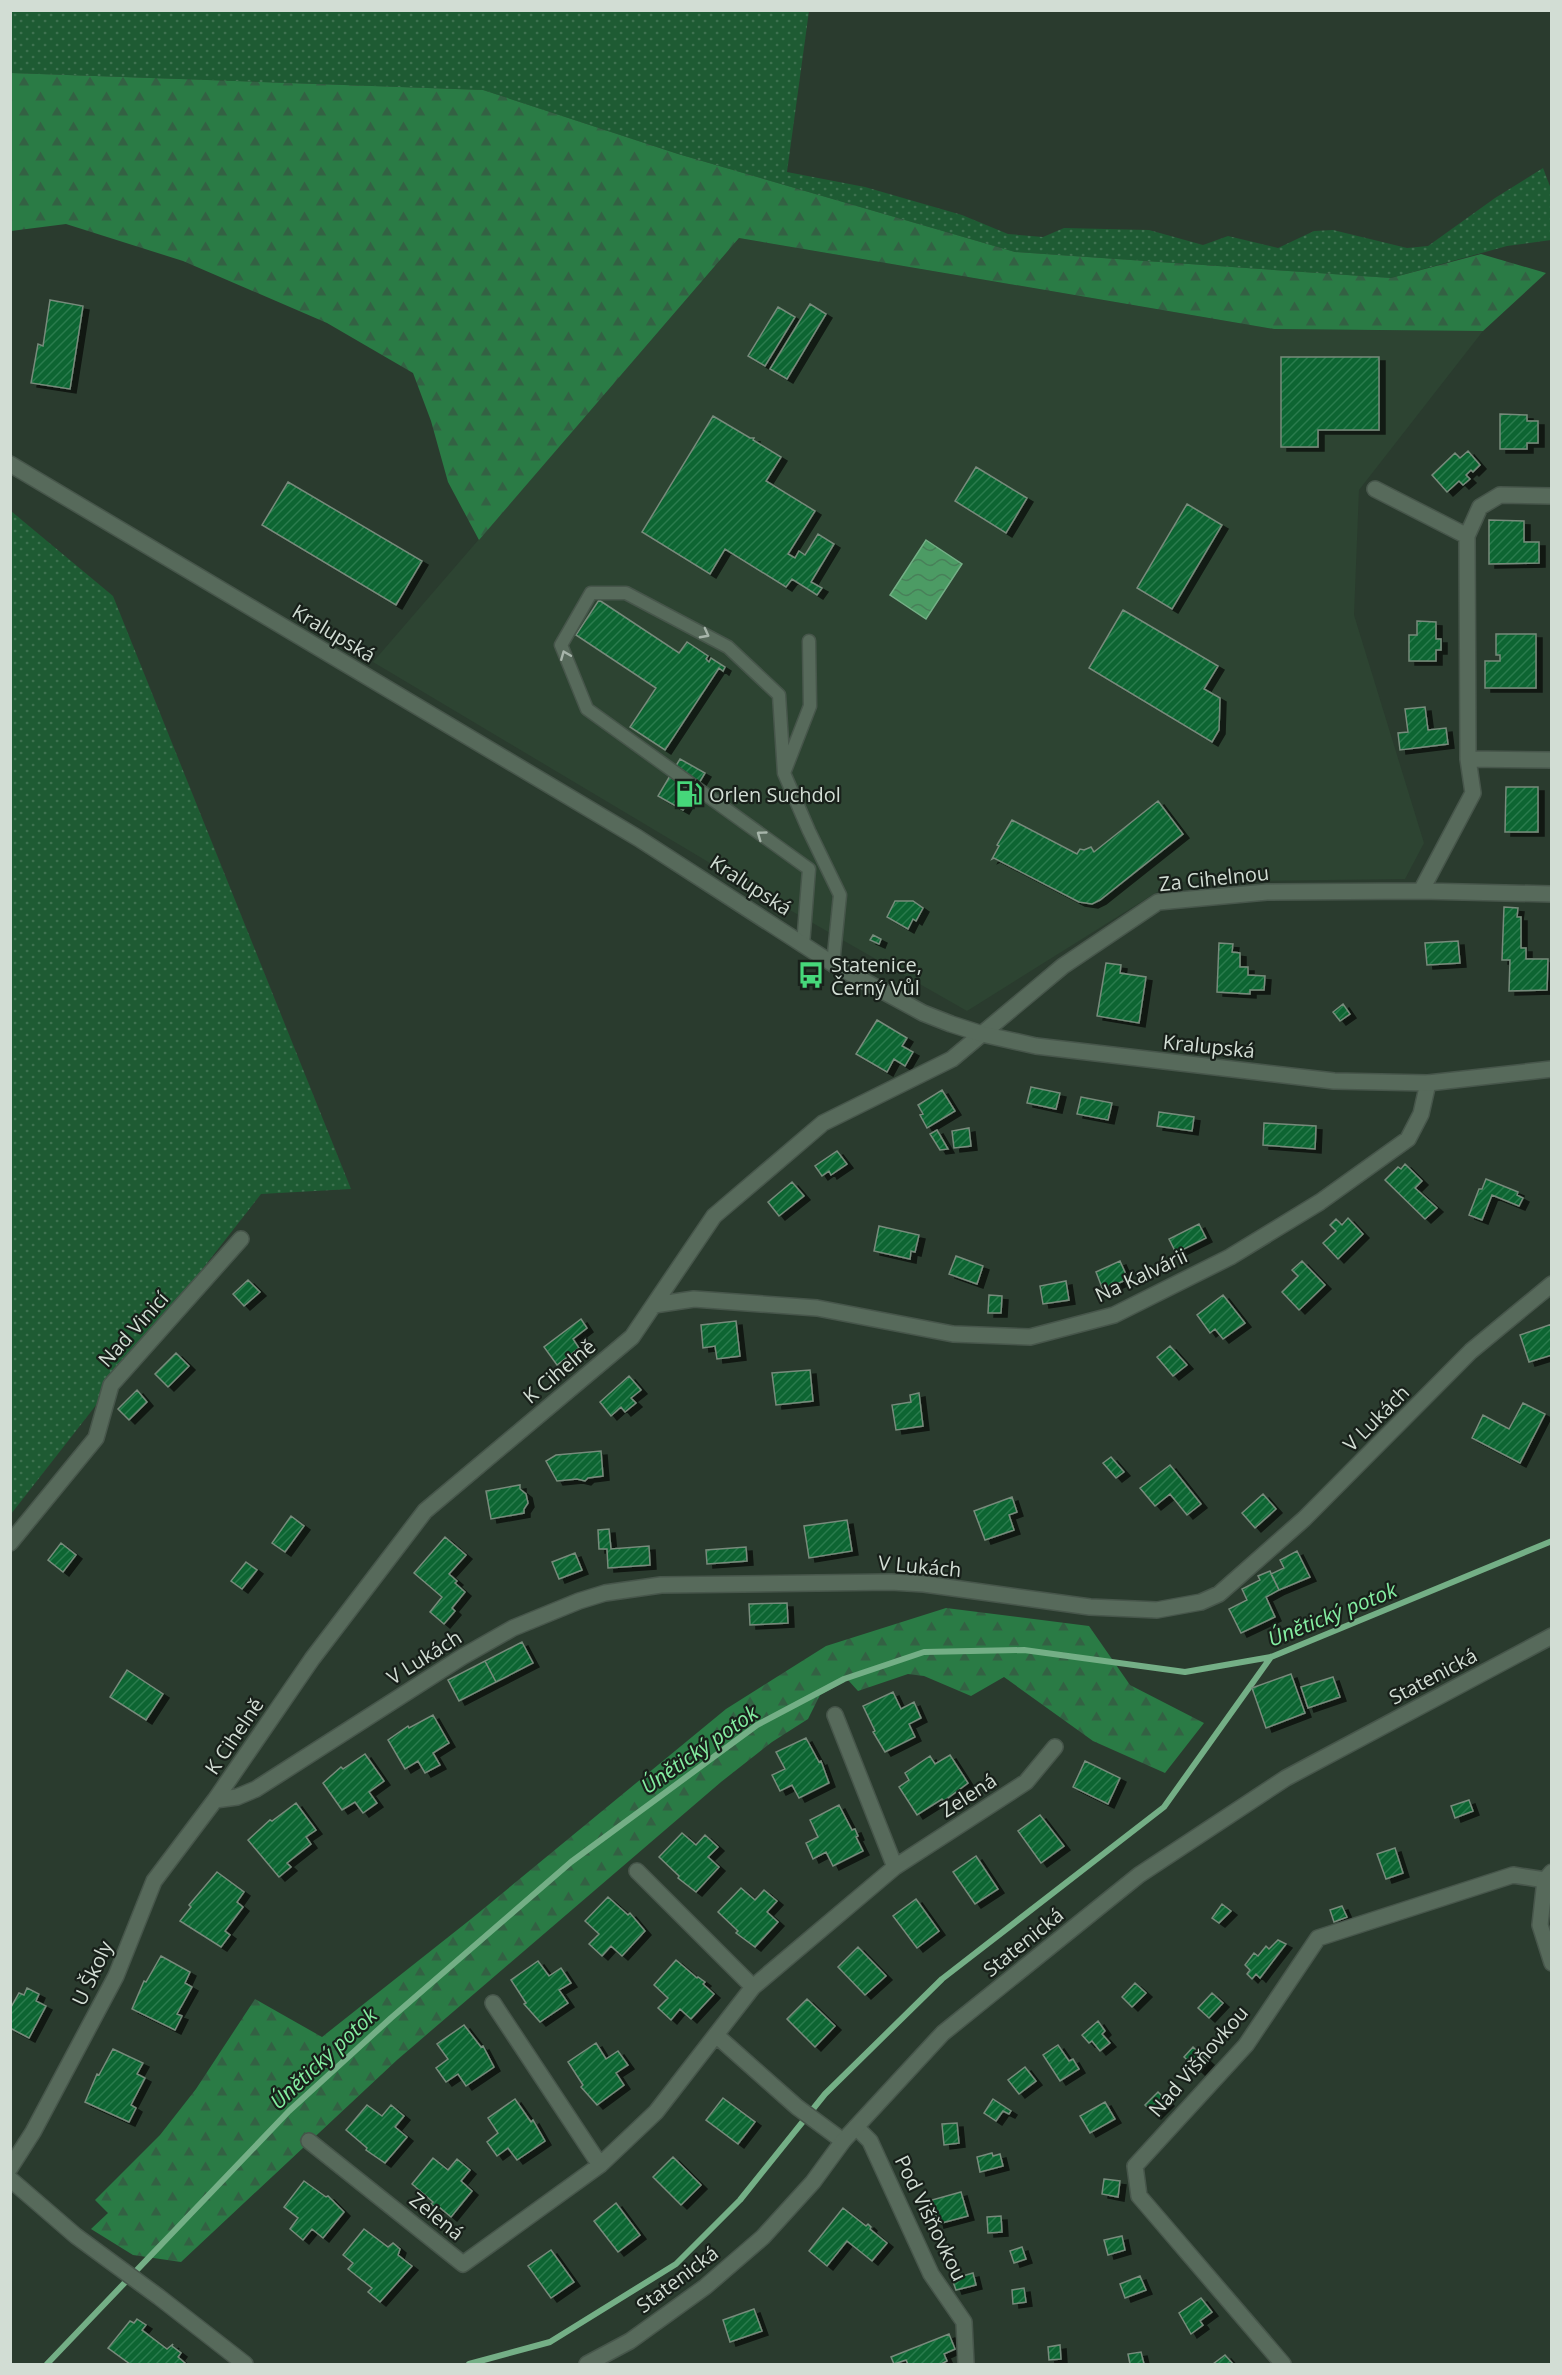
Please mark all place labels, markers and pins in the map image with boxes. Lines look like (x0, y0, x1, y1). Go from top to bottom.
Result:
fuel station icon: Orlen Suchdol (674, 779, 704, 809)
place label: Orlen Suchdol (709, 781, 841, 808)
place label: Statenice, Černý Vůl (831, 951, 922, 1001)
bus stop icon: Statenice, Černý Vůl (796, 960, 826, 990)

